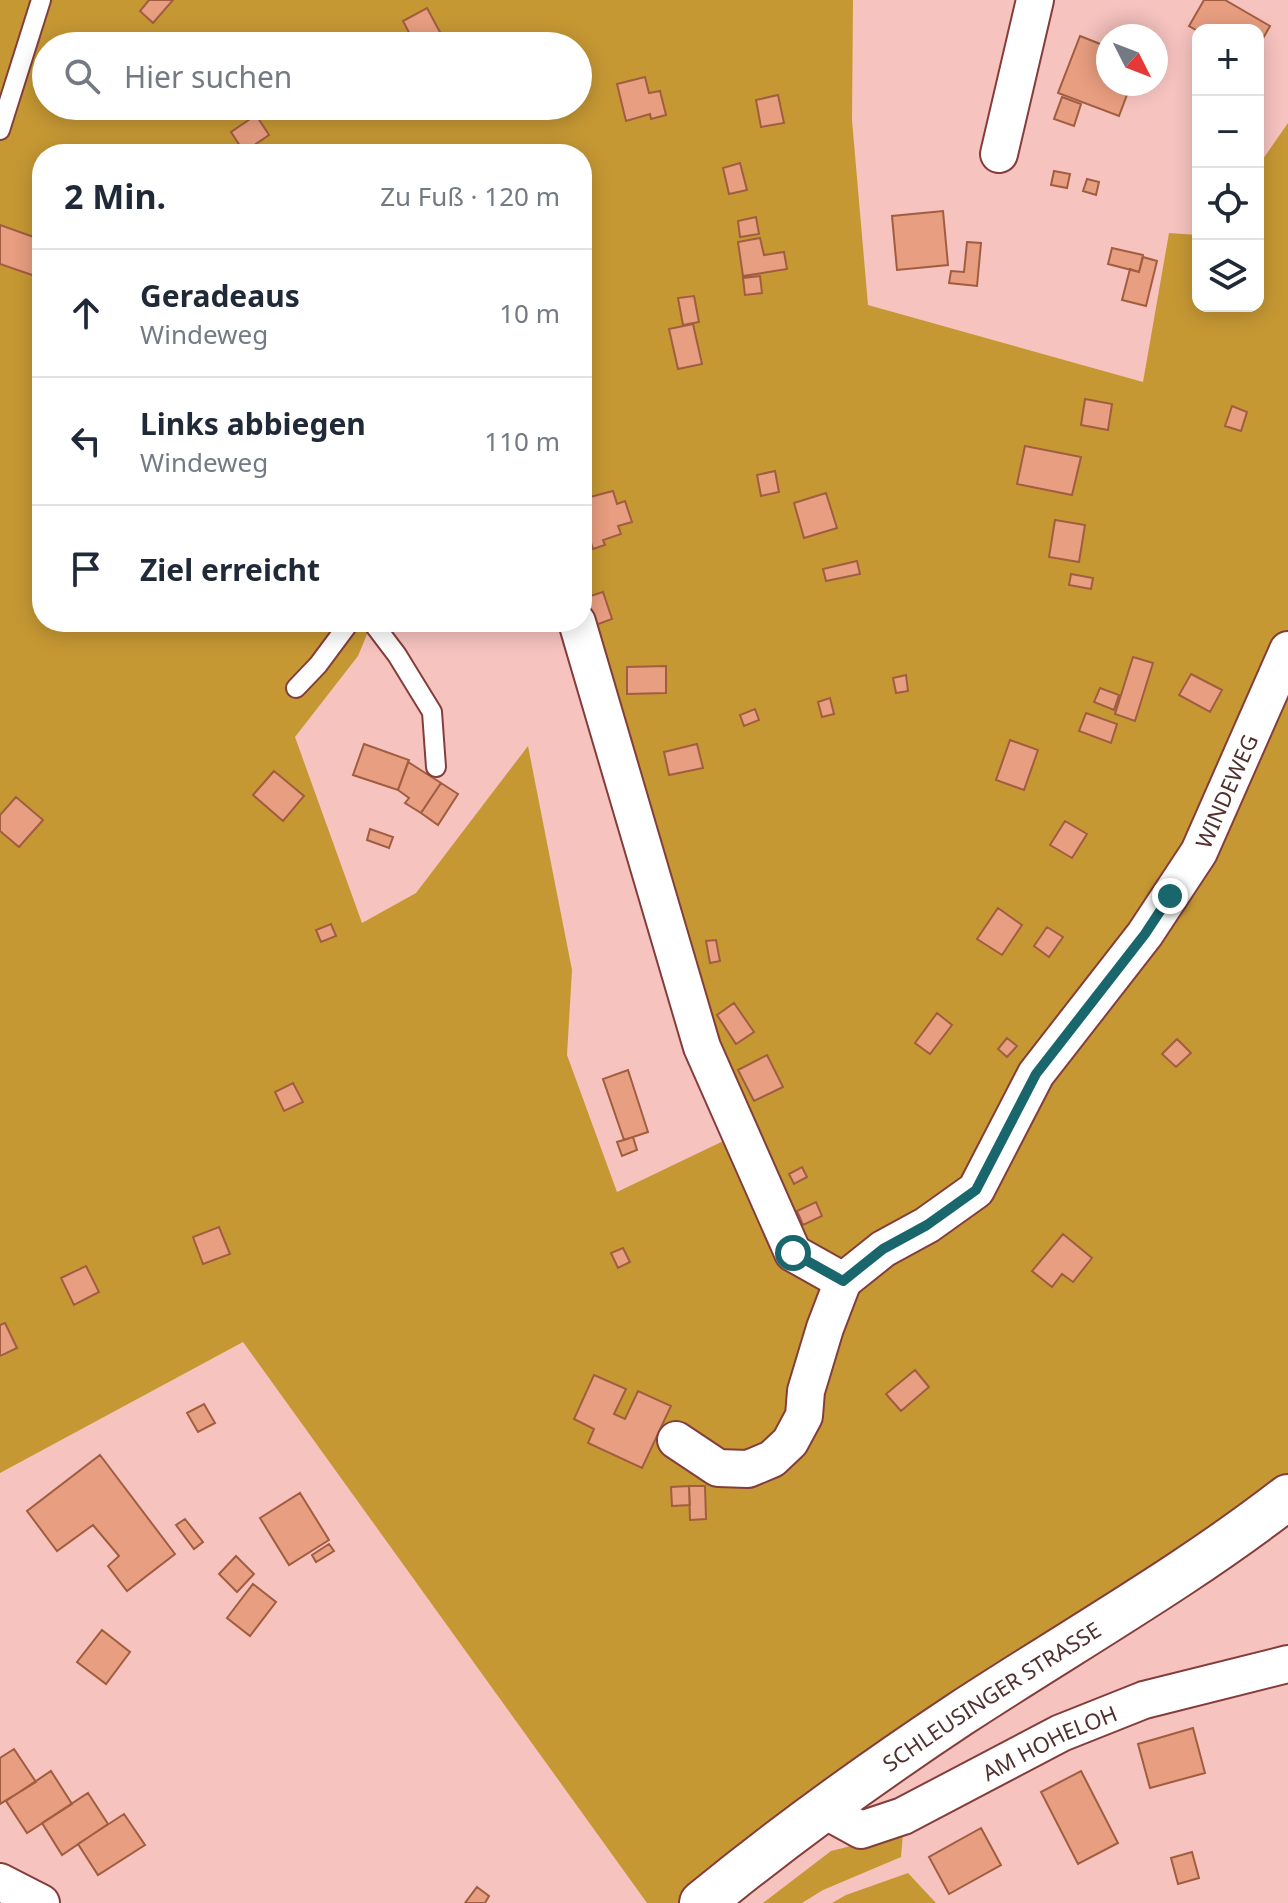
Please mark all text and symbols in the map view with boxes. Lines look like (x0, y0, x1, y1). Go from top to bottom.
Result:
north arrow (1096, 24, 1168, 96)
map controls (1192, 24, 1264, 312)
button: + (1192, 24, 1264, 96)
search box (32, 32, 592, 120)
icon: search (60, 54, 104, 98)
text: Hier suchen (124, 56, 292, 97)
button: − (1192, 96, 1264, 168)
button: locate (1192, 168, 1264, 240)
text: 2 Min. (64, 173, 166, 219)
text: Zu Fuß · 120 m (380, 178, 560, 214)
button: layers (1192, 240, 1264, 312)
text: Geradeaus (140, 275, 300, 316)
icon: ahead (64, 291, 108, 335)
text: 10 m (499, 295, 560, 331)
text: Windeweg (140, 316, 268, 352)
text: Links abbiegen (140, 403, 366, 444)
icon: left (64, 419, 108, 463)
text: 110 m (484, 423, 560, 459)
text: Windeweg (140, 444, 268, 480)
icon: arrive (64, 547, 108, 591)
text: Ziel erreicht (140, 549, 320, 590)
street label: WINDEWEG (1188, 729, 1264, 853)
route end (1152, 878, 1188, 914)
route start (775, 1235, 811, 1271)
street label: SCHLEUSINGER STRASSE (876, 1614, 1106, 1778)
street label: AM HOHELOH (976, 1697, 1121, 1787)

